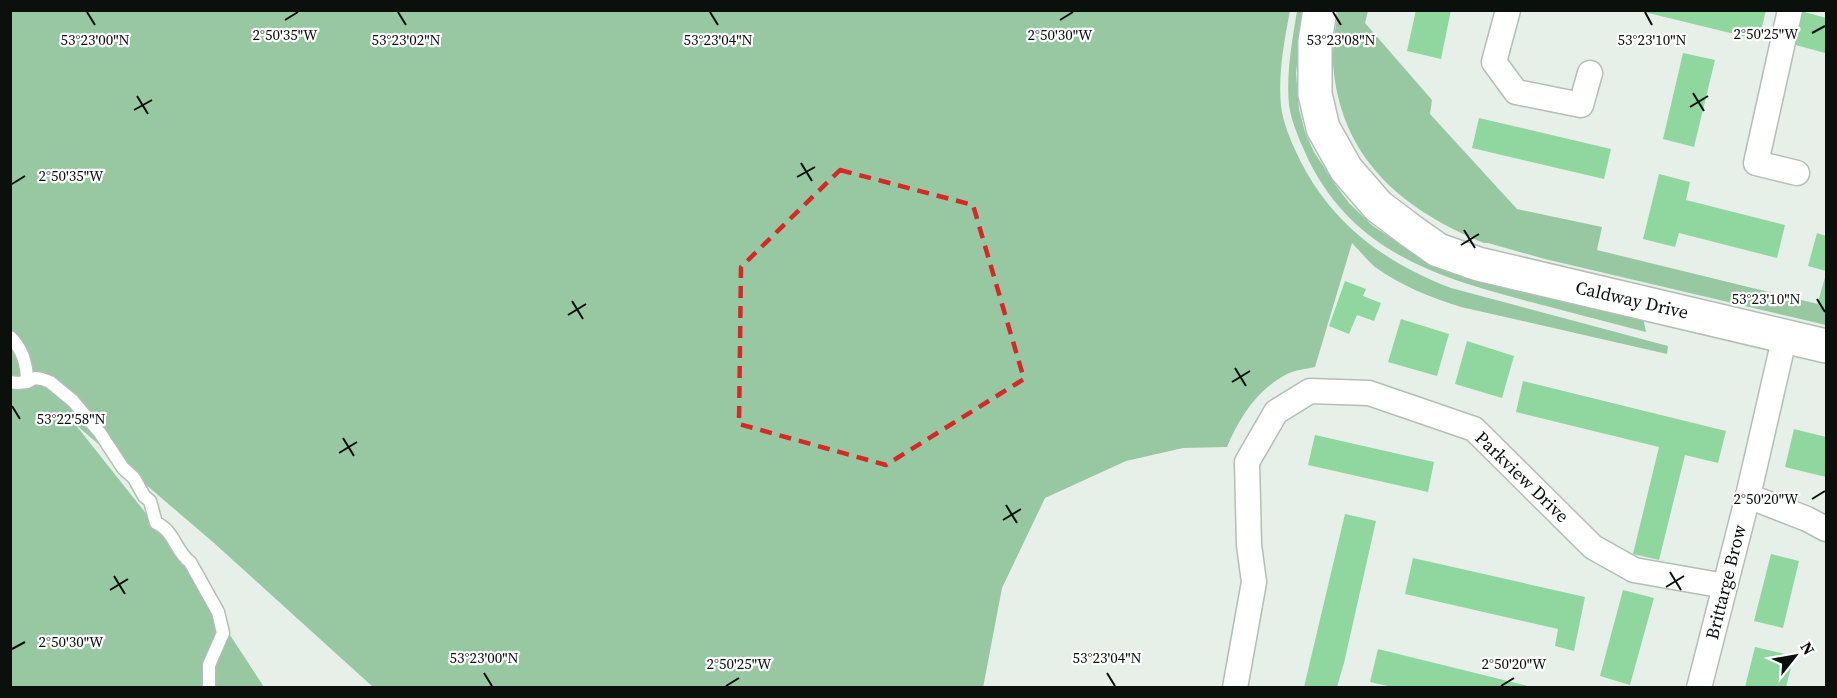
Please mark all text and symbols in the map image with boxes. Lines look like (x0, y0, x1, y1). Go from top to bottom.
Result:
text: 2°50'25"W (1734, 23, 1799, 44)
text: 2°50'35"W (253, 24, 318, 45)
text: 2°50'30"W (1028, 24, 1093, 45)
text: 53°23'00"N (60, 29, 130, 50)
text: 53°23'02"N (371, 29, 441, 50)
text: 53°23'04"N (683, 29, 753, 50)
text: 53°23'08"N (1306, 29, 1376, 50)
text: 53°23'10"N (1617, 29, 1687, 50)
text: 2°50'35"W (39, 165, 104, 186)
street label: Caldway Drive (1573, 274, 1691, 325)
text: 53°23'10"N (1731, 288, 1801, 309)
text: 53°22'58"N (36, 408, 106, 429)
street label: Parkview Drive (1470, 425, 1575, 528)
text: 2°50'20"W (1734, 488, 1799, 509)
street label: Brittarge Brow (1699, 522, 1752, 642)
north arrow (1765, 626, 1825, 686)
text: 2°50'30"W (39, 631, 104, 652)
text: N (1795, 638, 1820, 659)
text: 53°23'00"N (449, 647, 519, 668)
text: 53°23'04"N (1072, 647, 1142, 668)
text: 2°50'25"W (707, 653, 772, 674)
text: 2°50'20"W (1482, 653, 1547, 674)

